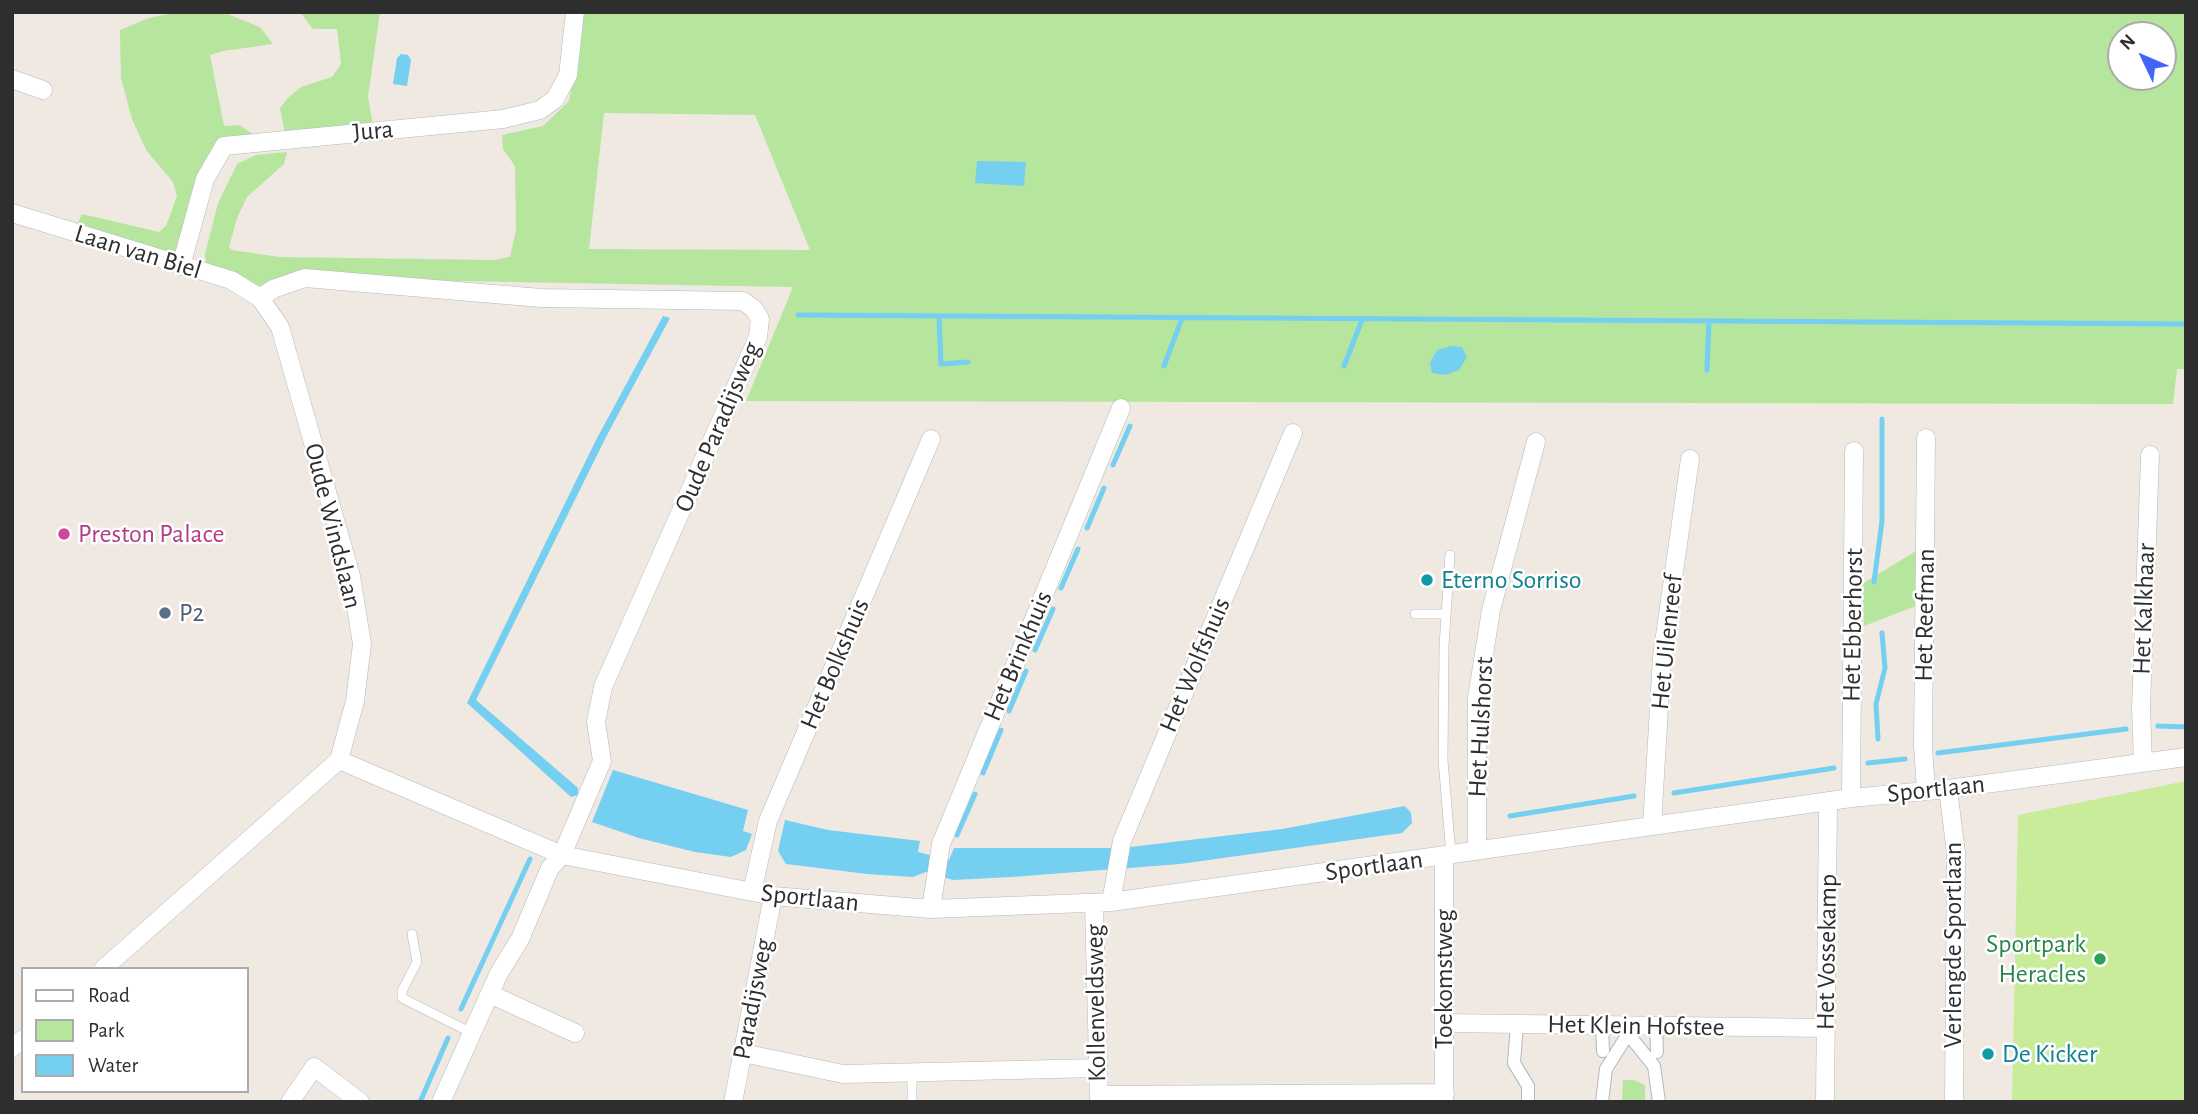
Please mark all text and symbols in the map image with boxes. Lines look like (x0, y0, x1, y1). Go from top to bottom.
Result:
north arrow (2107, 21, 2177, 91)
text: N (2117, 31, 2139, 54)
street label: Jura (351, 114, 395, 148)
street label: Laan van Biel (71, 218, 205, 286)
street label: Oude Paradijsweg (668, 337, 768, 517)
street label: Oude Windslaan (297, 440, 369, 612)
place label: Preston Palace (78, 518, 225, 550)
marker: Preston Palace (56, 526, 72, 542)
street label: Het Kalkhaar (2126, 543, 2162, 675)
street label: Het Ebberhorst (1836, 548, 1870, 702)
street label: Het Reefman (1908, 548, 1942, 682)
place label: Eterno Sorriso (1441, 564, 1582, 596)
marker: Eterno Sorriso (1419, 572, 1435, 588)
street label: Het Uilenreef (1644, 573, 1690, 711)
street label: Het Brinkhuis (977, 586, 1059, 726)
street label: Het Wolfshuis (1153, 593, 1237, 737)
street label: Het Bolkshuis (794, 594, 876, 734)
place label: P2 (179, 597, 204, 629)
marker: P2 (157, 605, 173, 621)
street label: Het Hulshorst (1462, 656, 1500, 798)
street label: Sportlaan (1885, 768, 1987, 810)
street label: Verlengde Sportlaan (1937, 842, 1969, 1048)
street label: Sportlaan (1323, 844, 1425, 888)
street label: Het Vossekamp (1810, 874, 1844, 1030)
street label: Sportlaan (759, 877, 861, 919)
street label: Toekomstweg (1428, 909, 1460, 1049)
street label: Kollenveldsweg (1079, 924, 1113, 1082)
place label: Sportpark Heracles (1986, 928, 2086, 990)
street label: Paradijsweg (726, 936, 780, 1062)
marker: Sportpark Heracles (2092, 951, 2108, 967)
legend (21, 967, 248, 1093)
text: Road (88, 985, 130, 1006)
street label: Het Klein Hofstee (1547, 1009, 1725, 1043)
text: Park (88, 1020, 124, 1041)
place label: De Kicker (2002, 1038, 2097, 1070)
marker: De Kicker (1980, 1046, 1996, 1062)
text: Water (88, 1055, 138, 1076)

